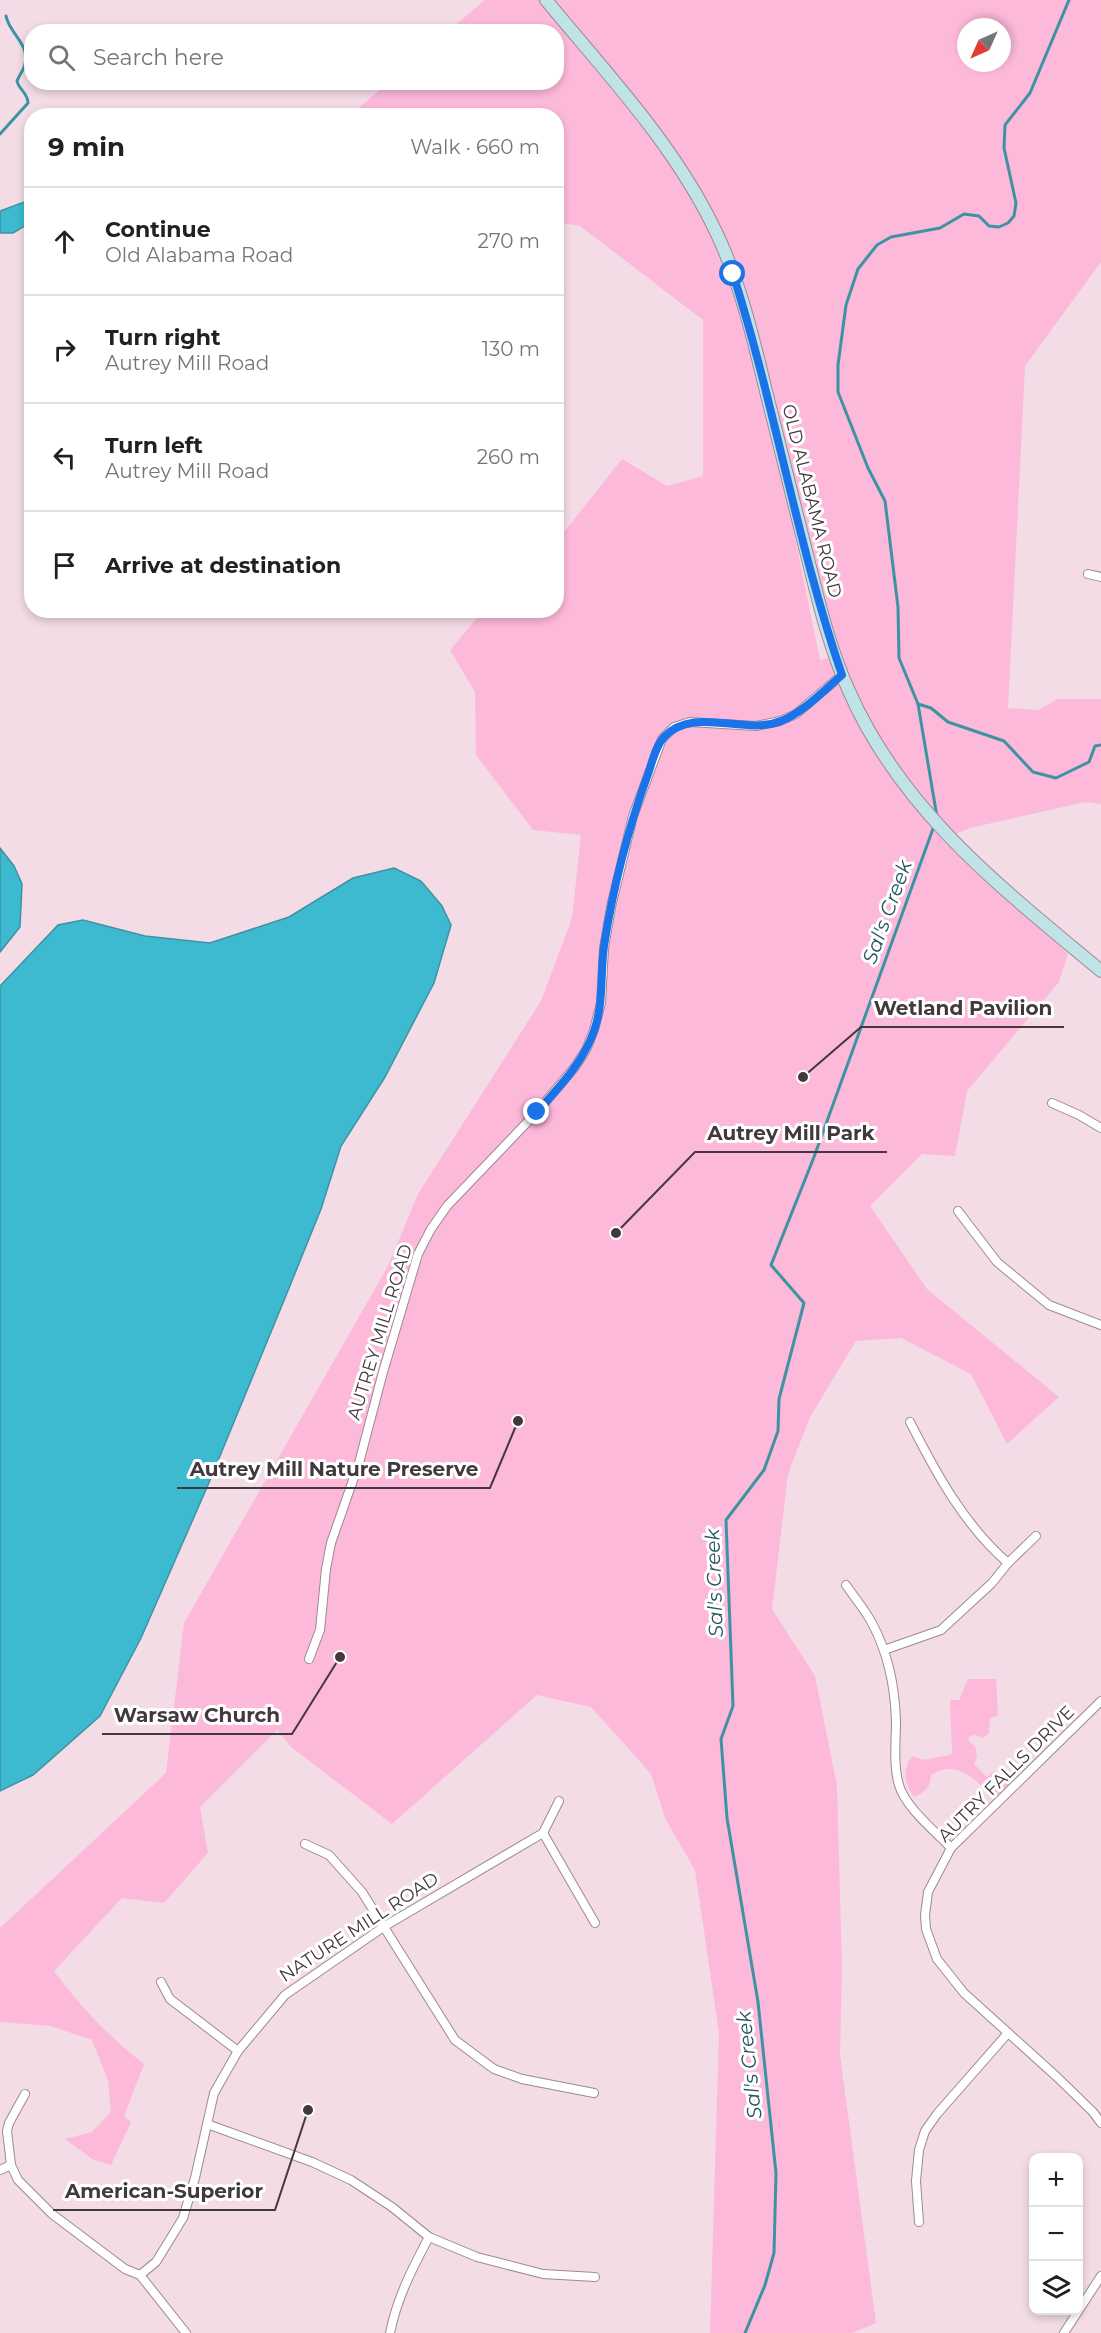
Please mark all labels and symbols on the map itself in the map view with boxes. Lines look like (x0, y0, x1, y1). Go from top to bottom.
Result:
north arrow (957, 18, 1011, 72)
route start (719, 260, 745, 286)
street label: OLD ALABAMA ROAD (777, 402, 847, 600)
water label: Sal's Creek (857, 856, 917, 967)
callout: Wetland Pavilion (861, 989, 1064, 1027)
text: Wetland Pavilion (874, 996, 1052, 1020)
route end (523, 1098, 549, 1124)
callout: Autrey Mill Park (695, 1114, 887, 1152)
text: Autrey Mill Park (706, 1121, 876, 1145)
street label: AUTREY MILL ROAD (343, 1242, 417, 1422)
callout: Autrey Mill Nature Preserve (177, 1450, 490, 1488)
text: Autrey Mill Nature Preserve (189, 1457, 478, 1481)
water label: Sal's Creek (700, 1527, 728, 1638)
callout: Warsaw Church (102, 1696, 292, 1734)
street label: AUTRY FALLS DRIVE (933, 1701, 1079, 1847)
text: Warsaw Church (114, 1703, 280, 1727)
street label: NATURE MILL ROAD (275, 1867, 443, 1987)
water label: Sal's Creek (731, 2009, 767, 2120)
callout: American-Superior (53, 2172, 275, 2210)
text: American-Superior (64, 2179, 263, 2203)

